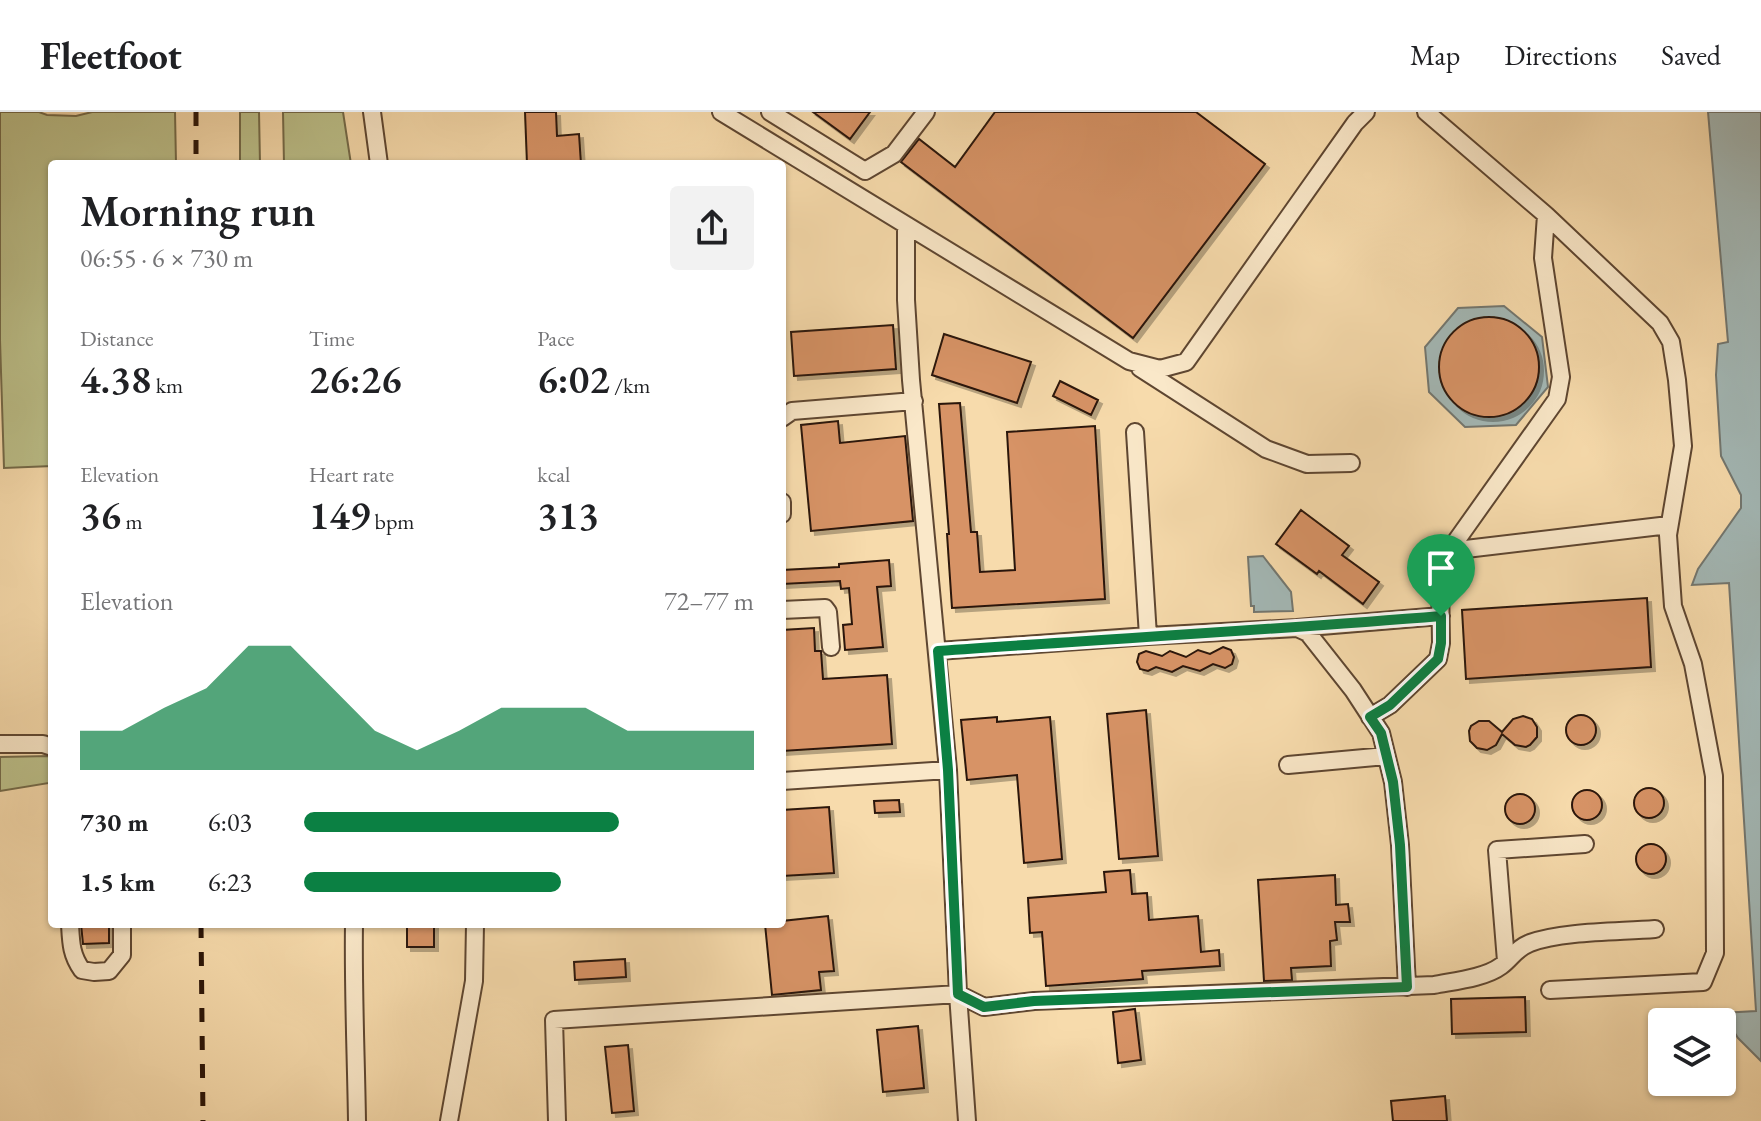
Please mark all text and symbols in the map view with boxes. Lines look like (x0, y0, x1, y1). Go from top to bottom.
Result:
text: Fleetfoot (40, 31, 182, 80)
text: Map (1410, 37, 1460, 73)
text: Directions (1504, 37, 1617, 73)
text: Saved (1661, 37, 1721, 73)
text: Morning run (80, 182, 316, 239)
button: share (670, 186, 754, 270)
text: 06:55 · 6 × 730 m (80, 241, 253, 275)
text: Distance (80, 324, 153, 353)
text: Time (309, 324, 354, 353)
text: Pace (537, 324, 574, 353)
text: 4.38 (80, 353, 151, 405)
text: 26:26 (309, 353, 402, 405)
text: 6:02 (537, 353, 610, 405)
text: km (151, 371, 183, 400)
text: /km (610, 371, 650, 400)
text: Elevation (80, 460, 159, 489)
text: Heart rate (309, 460, 394, 489)
text: kcal (537, 460, 570, 489)
text: 36 (80, 489, 121, 541)
text: 149 (309, 489, 370, 541)
text: 313 (537, 489, 599, 541)
text: m (121, 507, 143, 536)
text: bpm (370, 507, 414, 536)
pin (1407, 534, 1475, 616)
icon: arrive (1419, 546, 1463, 590)
text: Elevation (80, 584, 174, 618)
text: 72–77 m (664, 584, 754, 618)
text: 730 m (80, 805, 148, 839)
text: 6:03 (208, 805, 252, 839)
text: 1.5 km (80, 865, 155, 899)
text: 6:23 (208, 865, 252, 899)
map controls (1648, 1008, 1736, 1096)
button: layers (1648, 1008, 1736, 1096)

